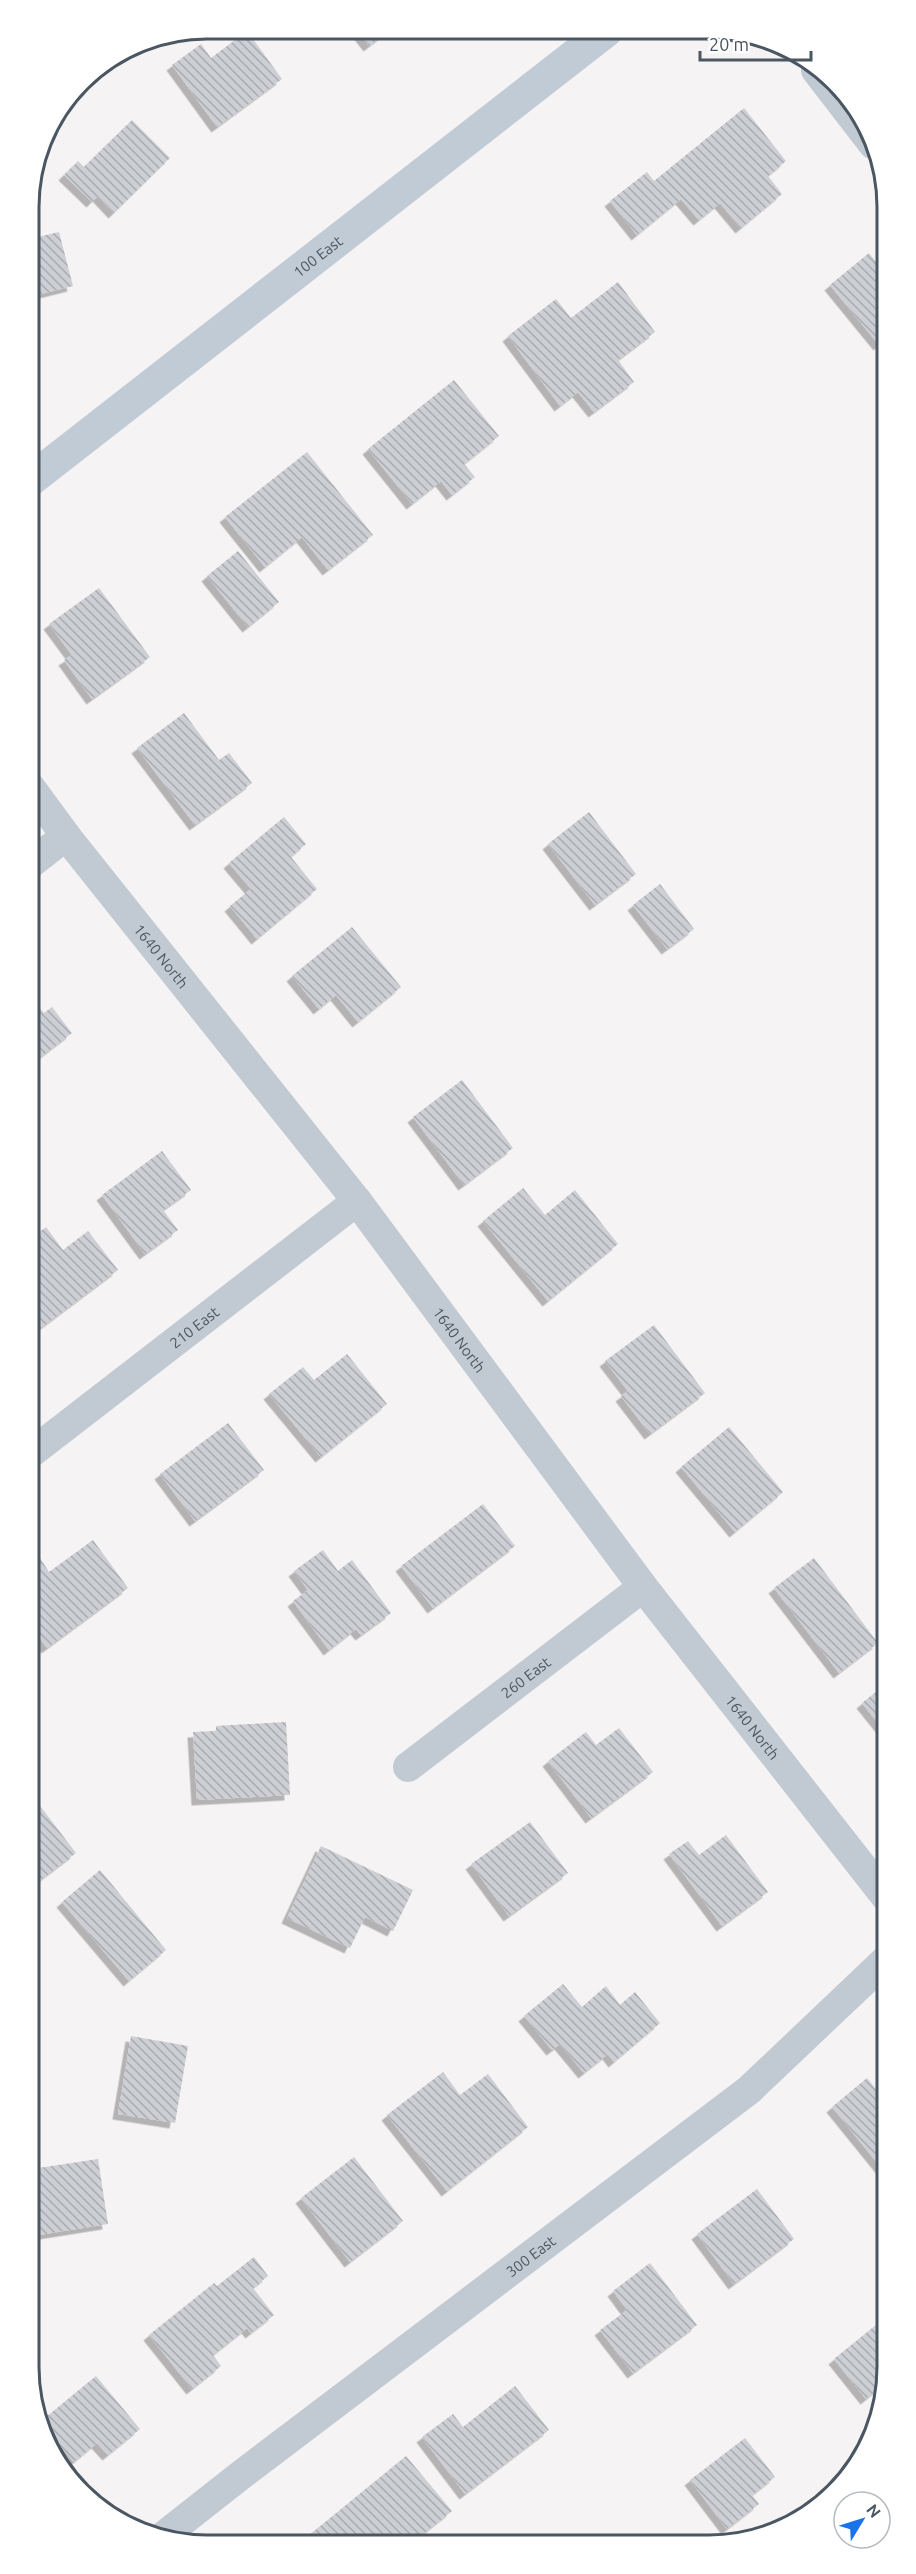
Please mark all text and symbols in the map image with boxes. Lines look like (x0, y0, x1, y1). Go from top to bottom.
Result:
scale bar (700, 24, 811, 62)
text: 20 m (709, 34, 749, 54)
street label: 100 East (290, 232, 346, 280)
street label: 1640 North (131, 920, 192, 991)
street label: 210 East (166, 1303, 222, 1351)
street label: 1640 North (430, 1304, 489, 1376)
street label: 260 East (498, 1653, 554, 1701)
street label: 1640 North (722, 1692, 783, 1763)
street label: 300 East (502, 2231, 559, 2280)
north arrow (832, 2490, 892, 2550)
text: N (863, 2501, 885, 2521)

